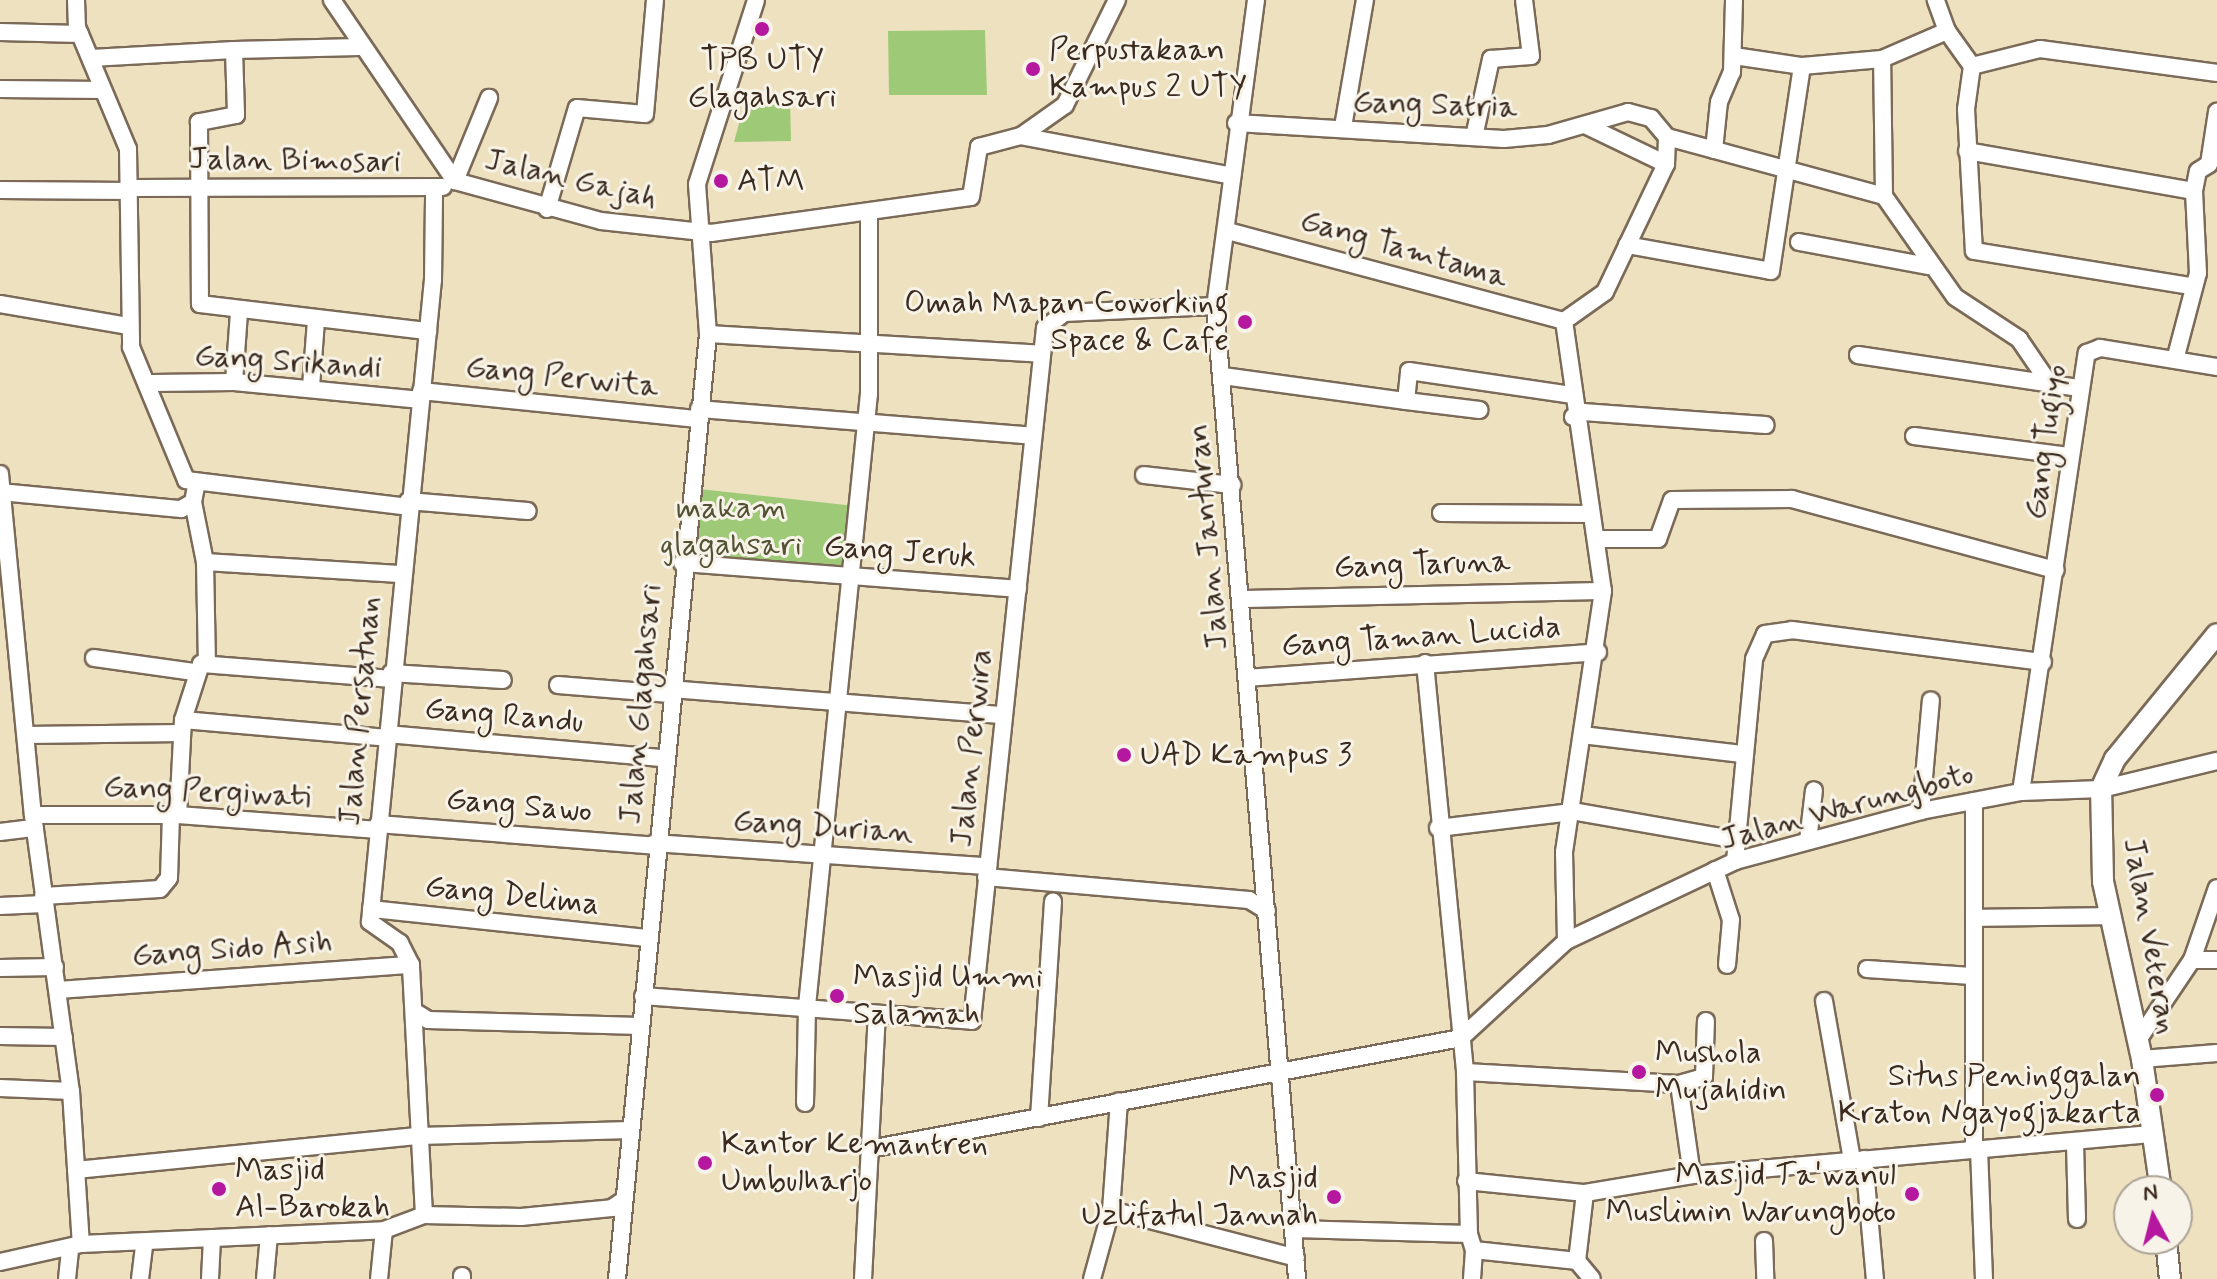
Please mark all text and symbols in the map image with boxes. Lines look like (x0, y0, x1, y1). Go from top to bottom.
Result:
marker: TPB UTY Glagahsari (753, 20, 771, 38)
place label: Perpustakaan Kampus 2 UTY (1049, 32, 1247, 107)
place label: TPB UTY Glagahsari (687, 42, 837, 117)
marker: Perpustakaan Kampus 2 UTY (1024, 60, 1042, 78)
street label: Gang Satria (1352, 83, 1518, 127)
street label: Jalan Bimosari (187, 140, 403, 182)
street label: Jalan Gajah (483, 141, 659, 217)
place label: ATM (737, 162, 805, 200)
marker: ATM (712, 172, 730, 190)
street label: Gang Tamtama (1296, 201, 1512, 297)
place label: Omah Mapan Coworking Space & Cafe (892, 285, 1229, 360)
marker: Omah Mapan Coworking Space & Cafe (1236, 313, 1254, 331)
street label: Gang Srikandi (193, 336, 383, 388)
street label: Gang Perwita (464, 348, 660, 406)
street label: Gang Tugiyo (2016, 362, 2076, 522)
street label: Jalan Janturan (1179, 423, 1237, 651)
park label: makam glagahsari (660, 490, 802, 565)
street label: Gang Jeruk (823, 528, 977, 576)
street label: Gang Taruna (1333, 543, 1511, 587)
street label: Jalan Glagahsari (611, 582, 671, 826)
street label: Jalan Persatuan (331, 596, 389, 826)
street label: Gang Taman Lucida (1280, 608, 1562, 666)
street label: Jalan Perwira (942, 645, 1002, 851)
street label: Gang Randu (423, 690, 585, 742)
place label: UAD Kampus 3 (1140, 736, 1342, 774)
marker: UAD Kampus 3 (1115, 746, 1133, 764)
street label: Jalan Warungboto (1718, 755, 1976, 859)
street label: Gang Pergiwati (102, 767, 312, 817)
street label: Gang Sawo (444, 780, 594, 832)
street label: Gang Durian (732, 802, 914, 852)
street label: Jalan Veteran (2114, 833, 2186, 1039)
street label: Gang Delima (423, 868, 601, 924)
street label: Gang Sido Asih (130, 923, 334, 975)
place label: Masjid Ummi Salamah (853, 959, 1035, 1034)
marker: Masjid Ummi Salamah (828, 987, 846, 1005)
place label: Mushola Mujahidin (1655, 1035, 1787, 1110)
place label: Situs Peninggalan Kraton Ngayogjakarta (1839, 1058, 2141, 1133)
marker: Mushola Mujahidin (1630, 1063, 1648, 1081)
marker: Situs Peninggalan Kraton Ngayogjakarta (2148, 1086, 2166, 1104)
place label: Kantor Kemantren Umbulharjo (721, 1126, 1005, 1201)
place label: Masjid Al-Barokah (235, 1152, 390, 1227)
marker: Kantor Kemantren Umbulharjo (696, 1154, 714, 1172)
place label: Masjid Ta'wanul Muslimin Warungboto (1595, 1157, 1896, 1232)
place label: Masjid Uzlifatul Jannah (1079, 1160, 1318, 1235)
north arrow (2113, 1175, 2193, 1255)
text: N (2141, 1178, 2159, 1208)
marker: Masjid Al-Barokah (210, 1180, 228, 1198)
marker: Masjid Ta'wanul Muslimin Warungboto (1903, 1185, 1921, 1203)
marker: Masjid Uzlifatul Jannah (1325, 1188, 1343, 1206)

